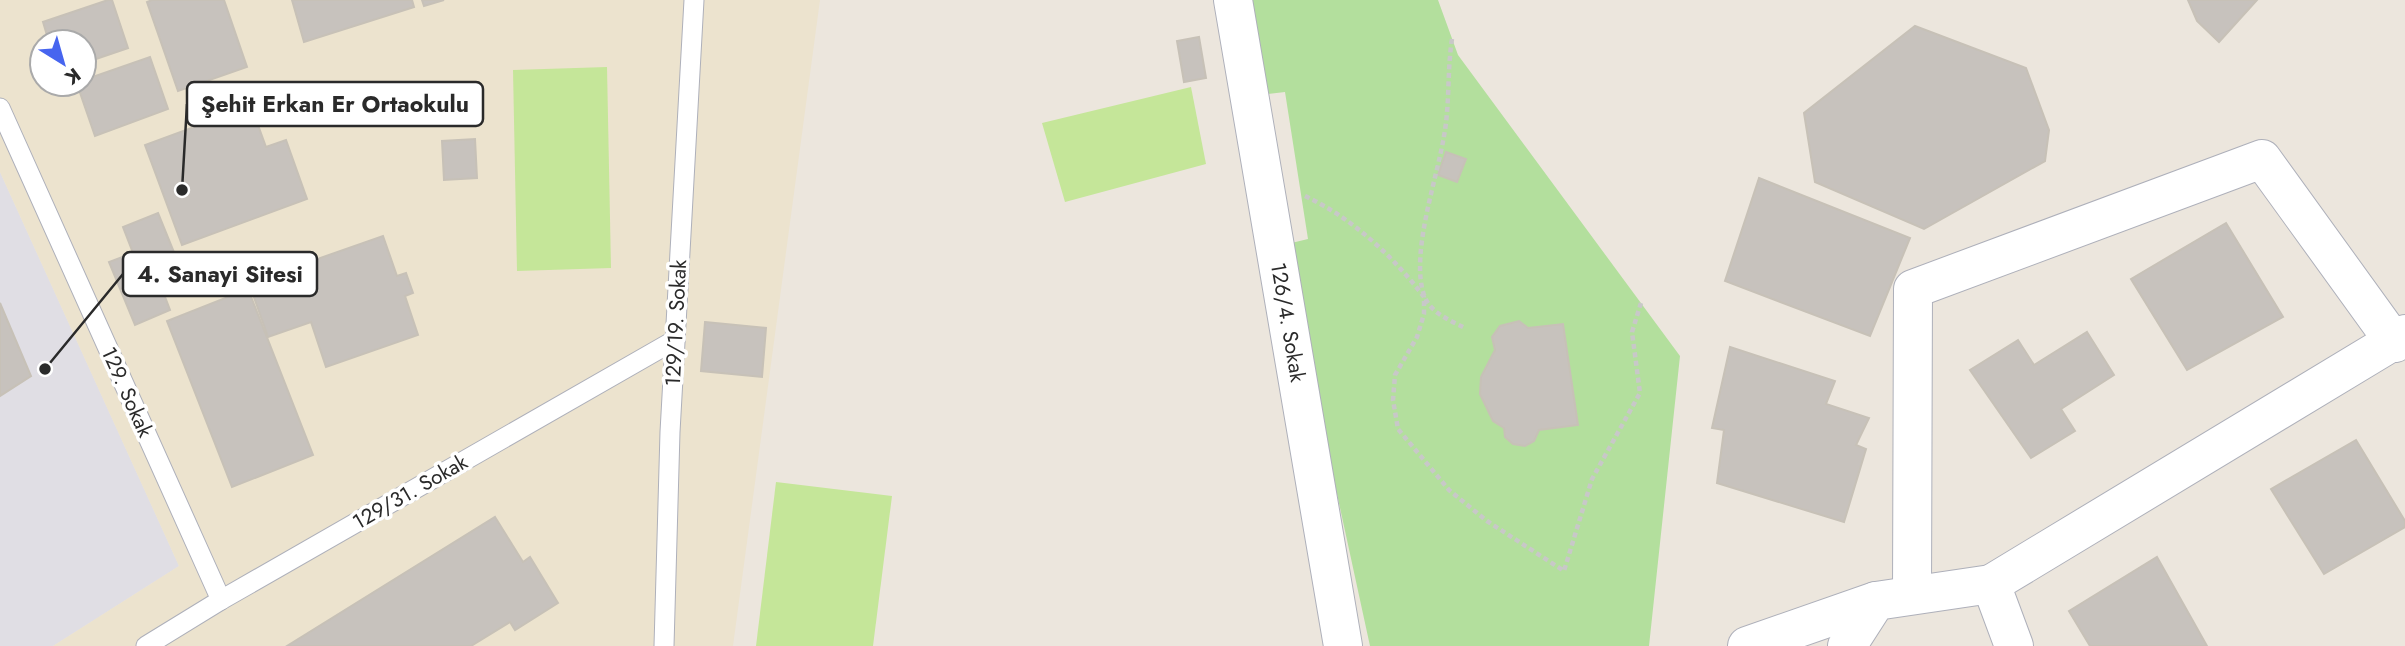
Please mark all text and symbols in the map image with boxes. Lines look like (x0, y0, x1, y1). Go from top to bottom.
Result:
north arrow (28, 28, 98, 98)
text: K (59, 61, 86, 91)
callout: Şehit Erkan Er Ortaokulu (187, 82, 483, 126)
text: Şehit Erkan Er Ortaokulu (201, 87, 469, 121)
callout: 4. Sanayi Sitesi (123, 252, 317, 296)
text: 4. Sanayi Sitesi (137, 257, 303, 291)
street label: 129/19. Sokak (658, 258, 694, 387)
street label: 126/4. Sokak (1263, 260, 1313, 385)
street label: 129. Sokak (94, 342, 161, 443)
street label: 129/31. Sokak (347, 447, 474, 537)

